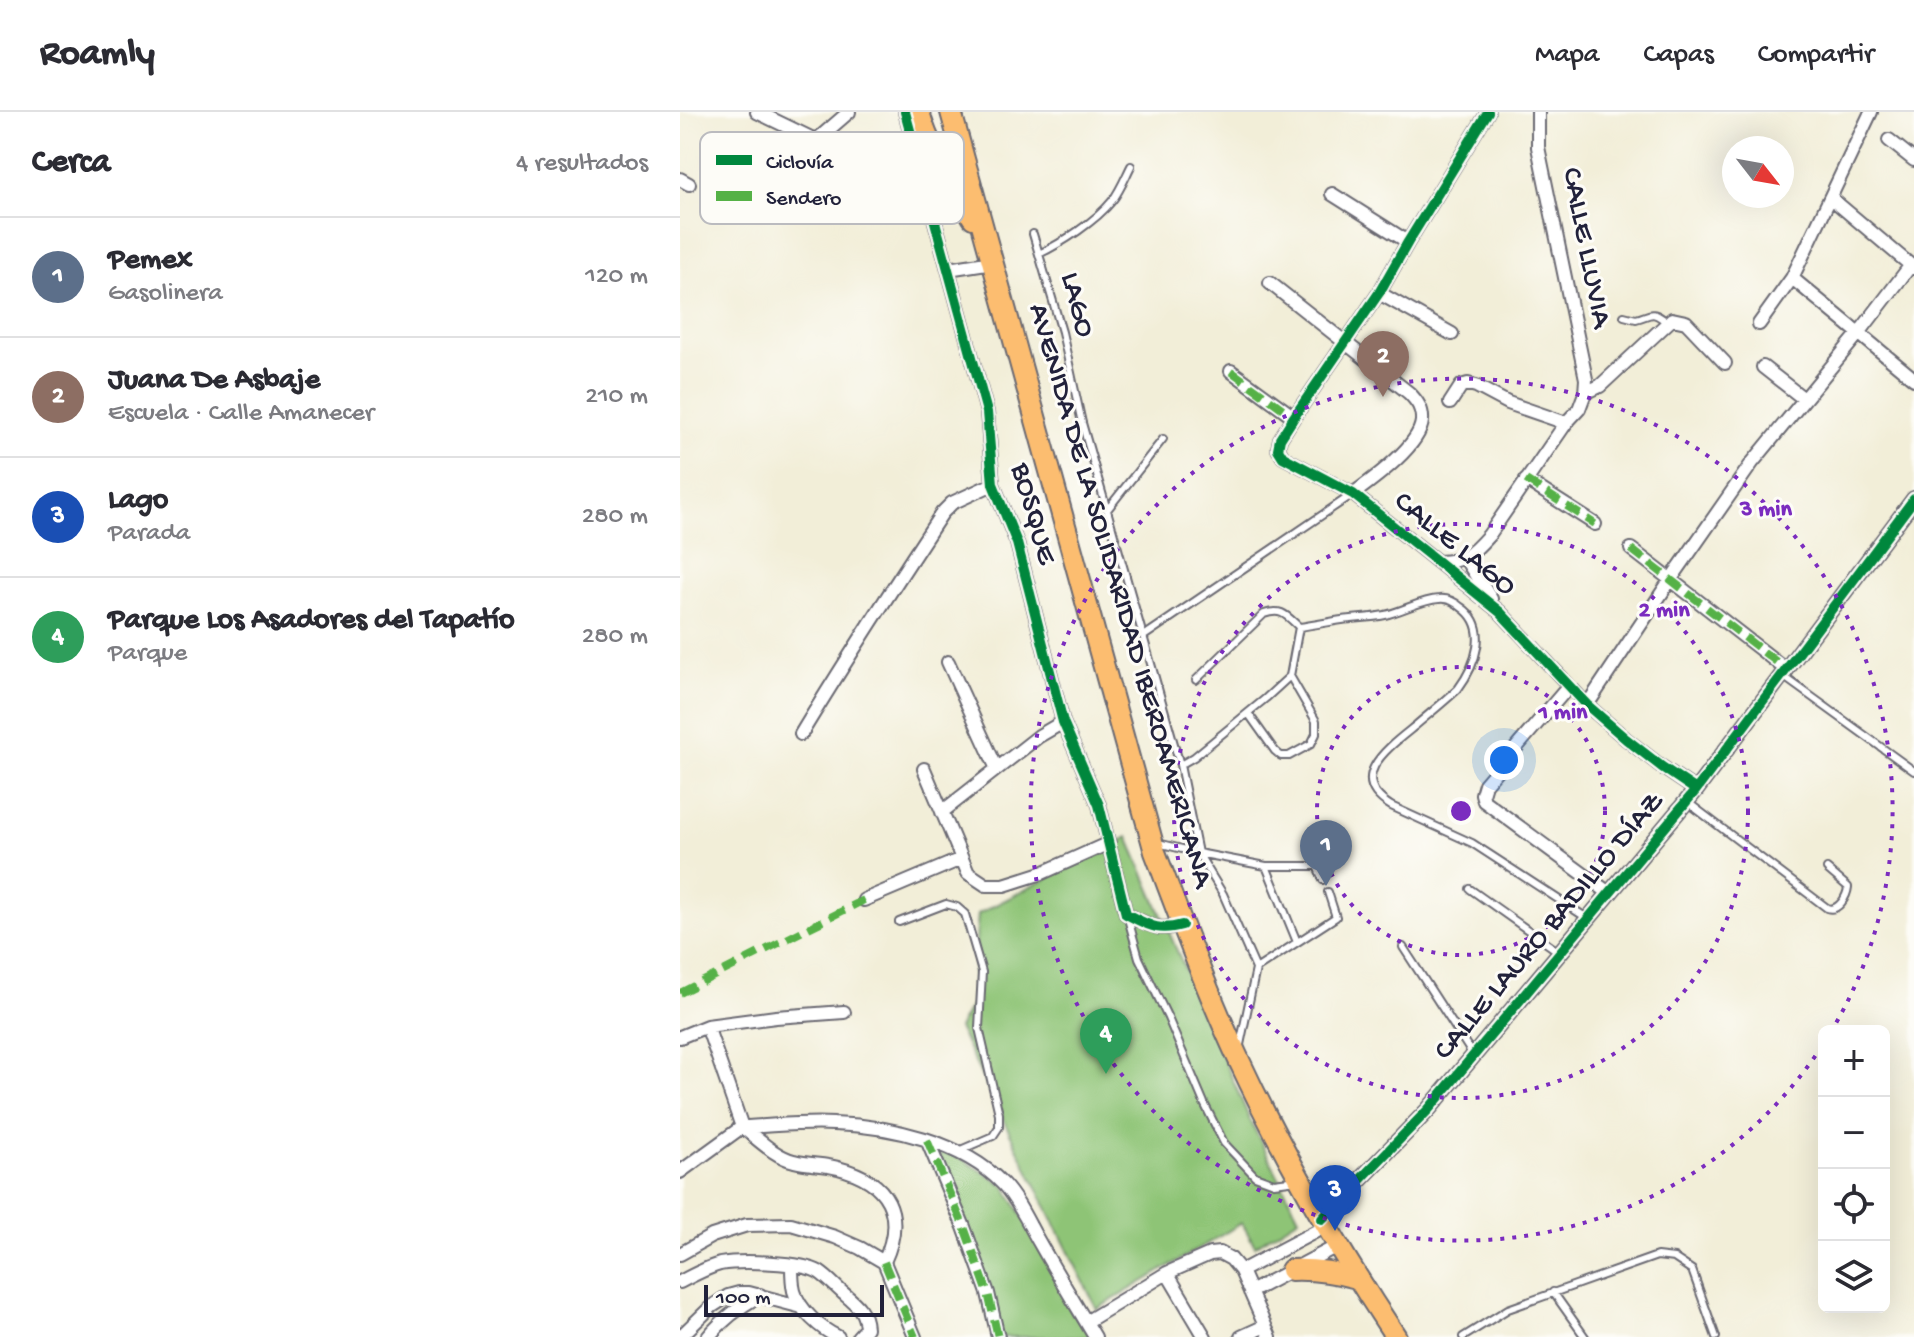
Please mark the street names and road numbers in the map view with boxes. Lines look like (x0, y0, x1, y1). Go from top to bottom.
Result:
street label: CALLE LLUVIA (1552, 165, 1618, 332)
street label: LAGO (1051, 269, 1101, 341)
street label: AVENIDA DE LA SOLIDARIDAD IBEROAMERICANA (1019, 300, 1220, 893)
street label: BOSQUE (1001, 458, 1063, 570)
street label: CALLE LAGO (1386, 485, 1522, 605)
street label: CALLE LAURO BADILLO DÍAZ (1428, 785, 1673, 1068)

